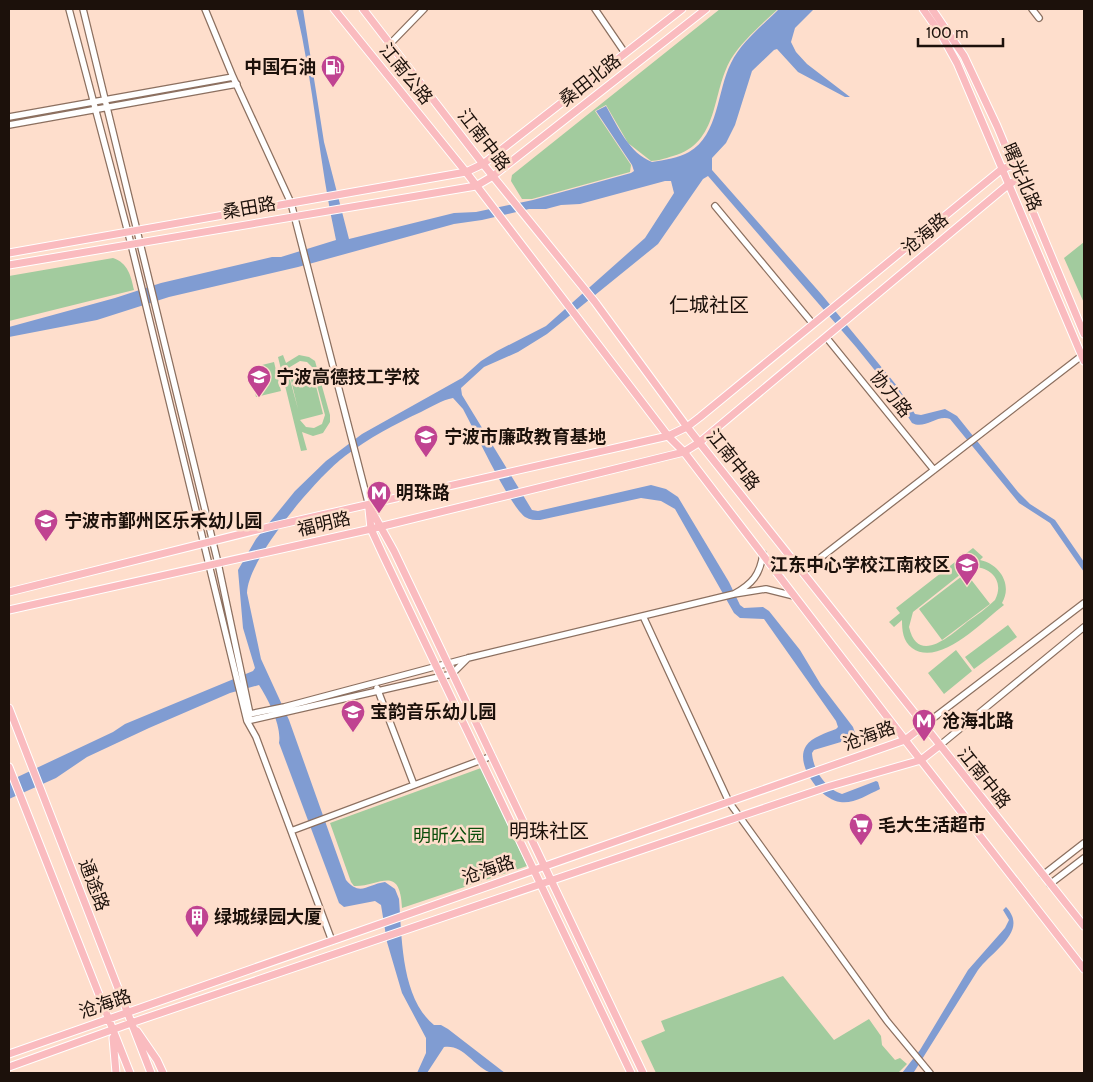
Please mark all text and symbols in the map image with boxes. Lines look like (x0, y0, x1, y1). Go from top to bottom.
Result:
scale bar (918, 15, 1003, 47)
text: 100 m (926, 24, 968, 42)
street label: 江南公路 (375, 39, 437, 109)
street label: 桑田北路 (555, 49, 625, 111)
fuel station icon: 中国石油 (320, 54, 346, 88)
place label: 中国石油 (244, 56, 316, 78)
street label: 江南中路 (453, 105, 515, 175)
street label: 曙光北路 (998, 140, 1046, 214)
street label: 桑田路 (221, 192, 277, 224)
street label: 沧海路 (897, 208, 953, 260)
district label: 仁城社区 (669, 293, 749, 317)
school or university icon: 宁波高德技工学校 (246, 364, 272, 398)
place label: 宁波高德技工学校 (276, 366, 420, 388)
street label: 协力路 (865, 366, 917, 422)
school or university icon: 宁波市廉政教育基地 (413, 424, 439, 458)
street label: 江南中路 (702, 425, 764, 495)
place label: 宁波市廉政教育基地 (444, 426, 606, 448)
metro station icon: 明珠路 (366, 480, 392, 514)
place label: 明珠路 (396, 482, 450, 504)
street label: 福明路 (295, 507, 353, 541)
school or university icon: 宁波市鄞州区乐禾幼儿园 (33, 508, 59, 542)
place label: 宁波市鄞州区乐禾幼儿园 (64, 510, 262, 532)
school or university icon: 江东中心学校江南校区 (954, 552, 980, 586)
place label: 江东中心学校江南校区 (770, 554, 950, 576)
school or university icon: 宝韵音乐幼儿园 (340, 699, 366, 733)
place label: 宝韵音乐幼儿园 (370, 701, 496, 723)
metro station icon: 沧海北路 (911, 708, 937, 742)
place label: 沧海北路 (942, 710, 1014, 732)
street label: 沧海路 (840, 716, 898, 756)
street label: 江南中路 (953, 743, 1015, 813)
supermarket icon: 毛大生活超市 (848, 812, 874, 846)
place label: 毛大生活超市 (878, 814, 986, 836)
district label: 明珠社区 (509, 819, 589, 843)
park label: 明昕公园 (413, 825, 485, 847)
street label: 沧海路 (459, 851, 517, 889)
street label: 通途路 (74, 856, 114, 914)
building icon: 绿城绿园大厦 (184, 904, 210, 938)
place label: 绿城绿园大厦 (214, 906, 322, 928)
street label: 沧海路 (76, 985, 134, 1023)

